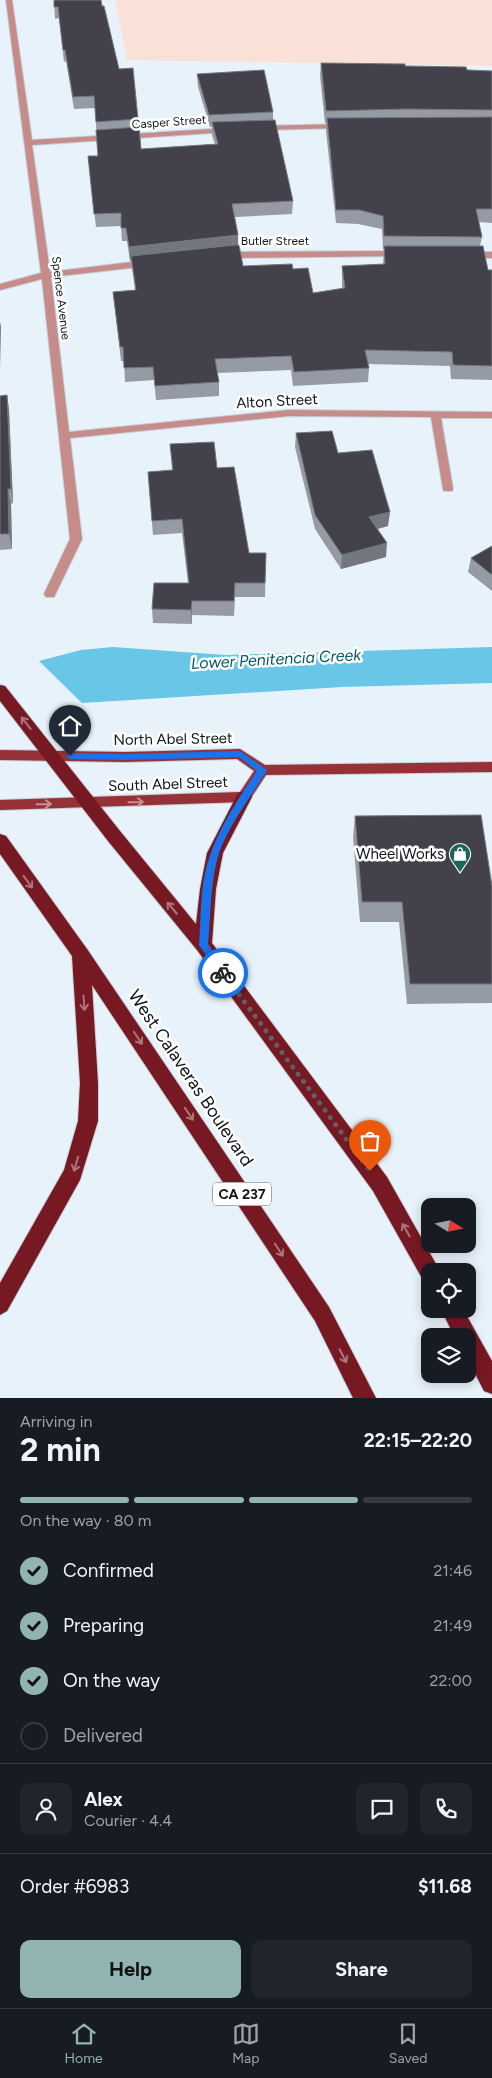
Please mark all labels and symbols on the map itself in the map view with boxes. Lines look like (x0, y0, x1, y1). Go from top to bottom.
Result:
street label: Casper Street (131, 112, 207, 132)
street label: Butler Street (241, 234, 310, 248)
street label: Spence Avenue (49, 255, 73, 341)
street label: Alton Street (236, 390, 319, 412)
water label: Lower Penitencia Creek (190, 645, 363, 673)
pin (49, 705, 91, 756)
one-way arrow (20, 717, 31, 730)
street label: North Abel Street (113, 729, 233, 749)
street label: South Abel Street (108, 773, 229, 795)
one-way arrow (128, 797, 144, 806)
one-way arrow (35, 799, 51, 809)
shop icon: Wheel Works (448, 842, 472, 873)
place label: Wheel Works (356, 845, 444, 863)
one-way arrow (22, 874, 33, 888)
one-way arrow (167, 901, 178, 914)
courier (198, 948, 248, 998)
street label: West Calaveras Boulevard (124, 986, 258, 1170)
one-way arrow (79, 995, 88, 1011)
one-way arrow (132, 1031, 143, 1045)
one-way arrow (184, 1107, 194, 1121)
pin (349, 1120, 391, 1171)
one-way arrow (70, 1155, 80, 1171)
road number: CA 237 (213, 1182, 271, 1206)
north arrow (421, 1198, 476, 1252)
one-way arrow (401, 1223, 411, 1238)
one-way arrow (274, 1242, 284, 1256)
one-way arrow (339, 1348, 348, 1363)

